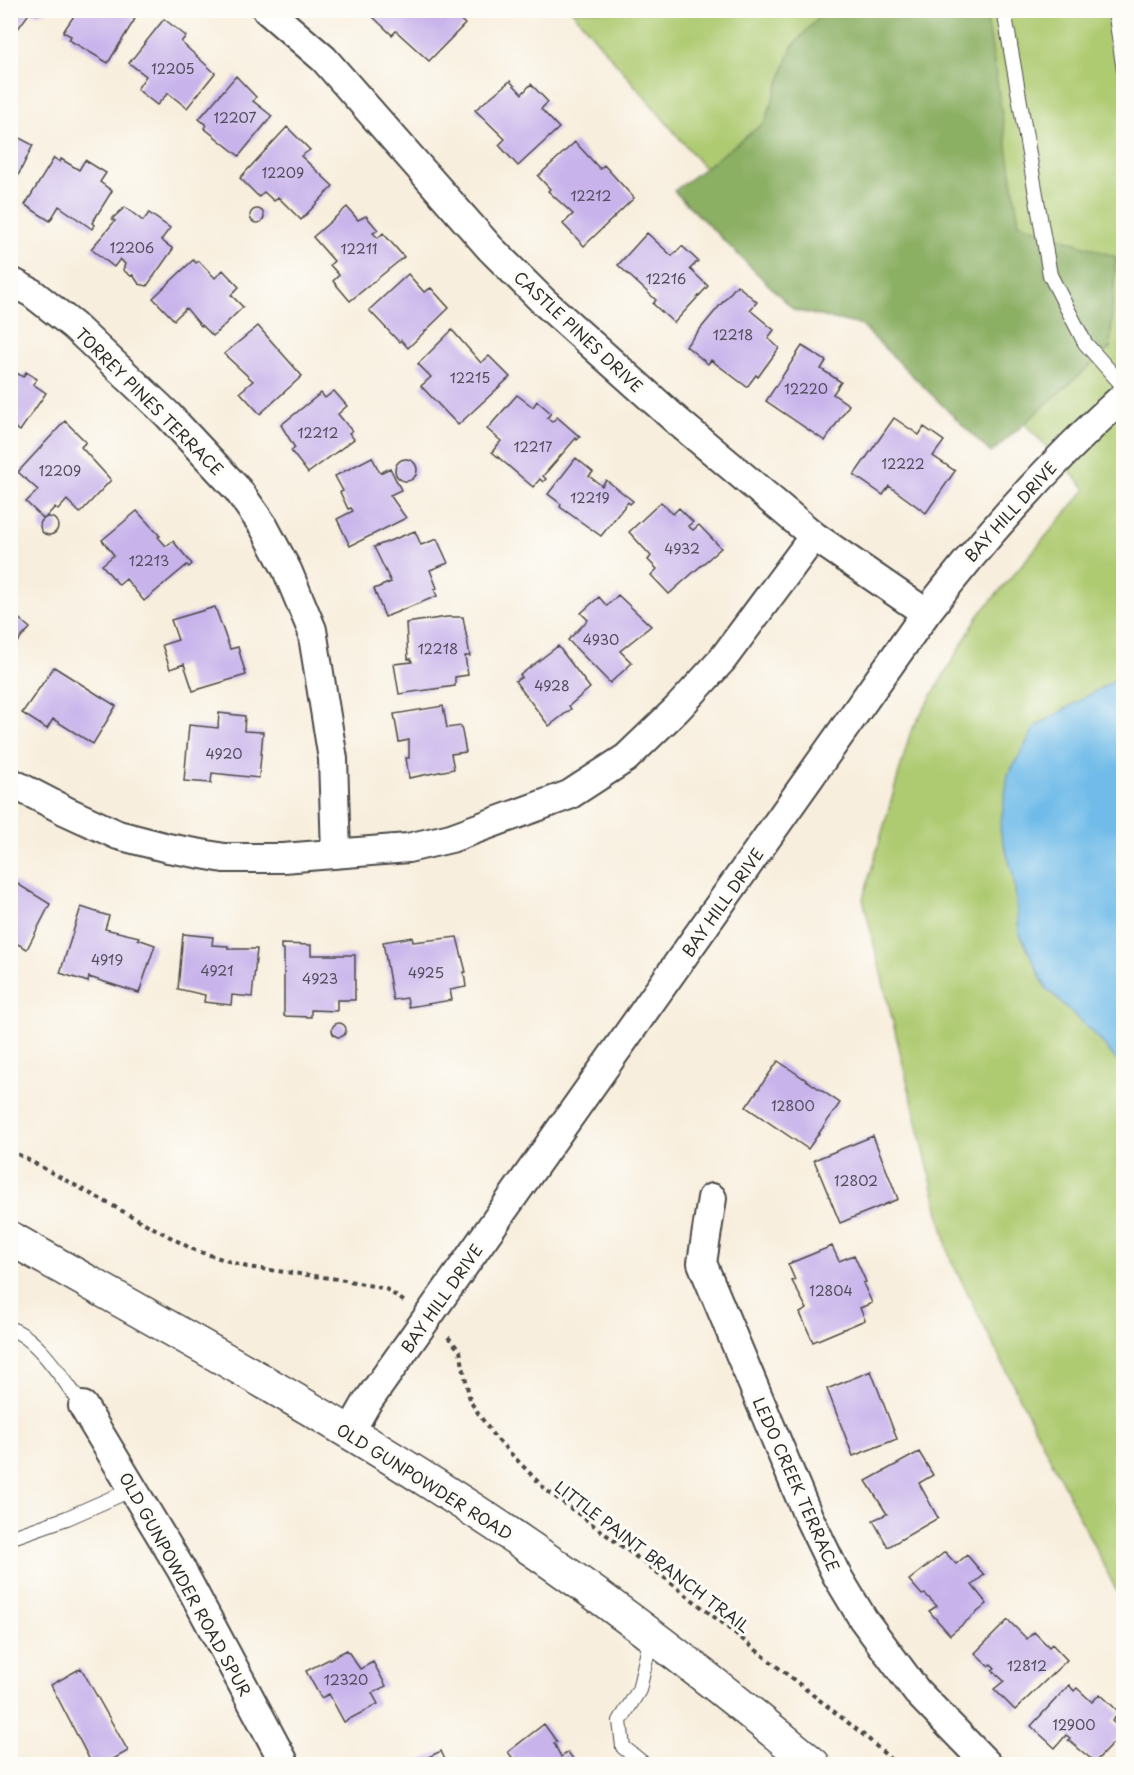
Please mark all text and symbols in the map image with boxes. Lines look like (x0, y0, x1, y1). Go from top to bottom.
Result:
house number: 12205 (151, 58, 195, 79)
house number: 12207 (214, 107, 256, 128)
house number: 12209 (262, 162, 304, 183)
house number: 12212 (570, 185, 612, 206)
house number: 12206 (110, 237, 154, 258)
house number: 12211 (341, 238, 377, 259)
street label: CASTLE PINES DRIVE (509, 265, 649, 397)
house number: 12216 (646, 268, 686, 289)
street label: TORREY PINES TERRACE (71, 322, 229, 480)
house number: 12218 (713, 324, 753, 345)
house number: 12215 (450, 367, 490, 388)
house number: 12220 (784, 378, 828, 399)
house number: 12212 (297, 422, 339, 443)
house number: 12217 (514, 436, 553, 457)
house number: 12222 (881, 453, 925, 474)
street label: BAY HILL DRIVE (958, 455, 1062, 567)
house number: 12209 (39, 460, 81, 481)
house number: 12219 (570, 487, 610, 508)
house number: 4932 (664, 538, 700, 559)
house number: 12213 (129, 550, 169, 571)
house number: 4930 (583, 629, 619, 650)
house number: 12218 (418, 638, 458, 659)
house number: 4928 (534, 675, 570, 696)
house number: 4920 (206, 743, 242, 764)
street label: BAY HILL DRIVE (675, 843, 769, 961)
house number: 4919 (91, 949, 123, 970)
house number: 4921 (200, 960, 234, 981)
house number: 4925 (408, 962, 444, 983)
house number: 4923 (302, 968, 338, 989)
house number: 12800 (771, 1095, 815, 1116)
house number: 12802 (834, 1170, 878, 1191)
street label: BAY HILL DRIVE (394, 1239, 488, 1357)
house number: 12804 (809, 1280, 853, 1301)
street label: LEDO CREEK TERRACE (748, 1393, 846, 1575)
street label: OLD GUNPOWDER ROAD (332, 1417, 518, 1545)
street label: OLD GUNPOWDER ROAD SPUR (114, 1468, 258, 1700)
street label: LITTLE PAINT BRANCH TRAIL (550, 1474, 756, 1638)
house number: 12812 (1007, 1655, 1047, 1676)
house number: 12320 (324, 1669, 368, 1690)
house number: 12900 (1052, 1714, 1096, 1735)

